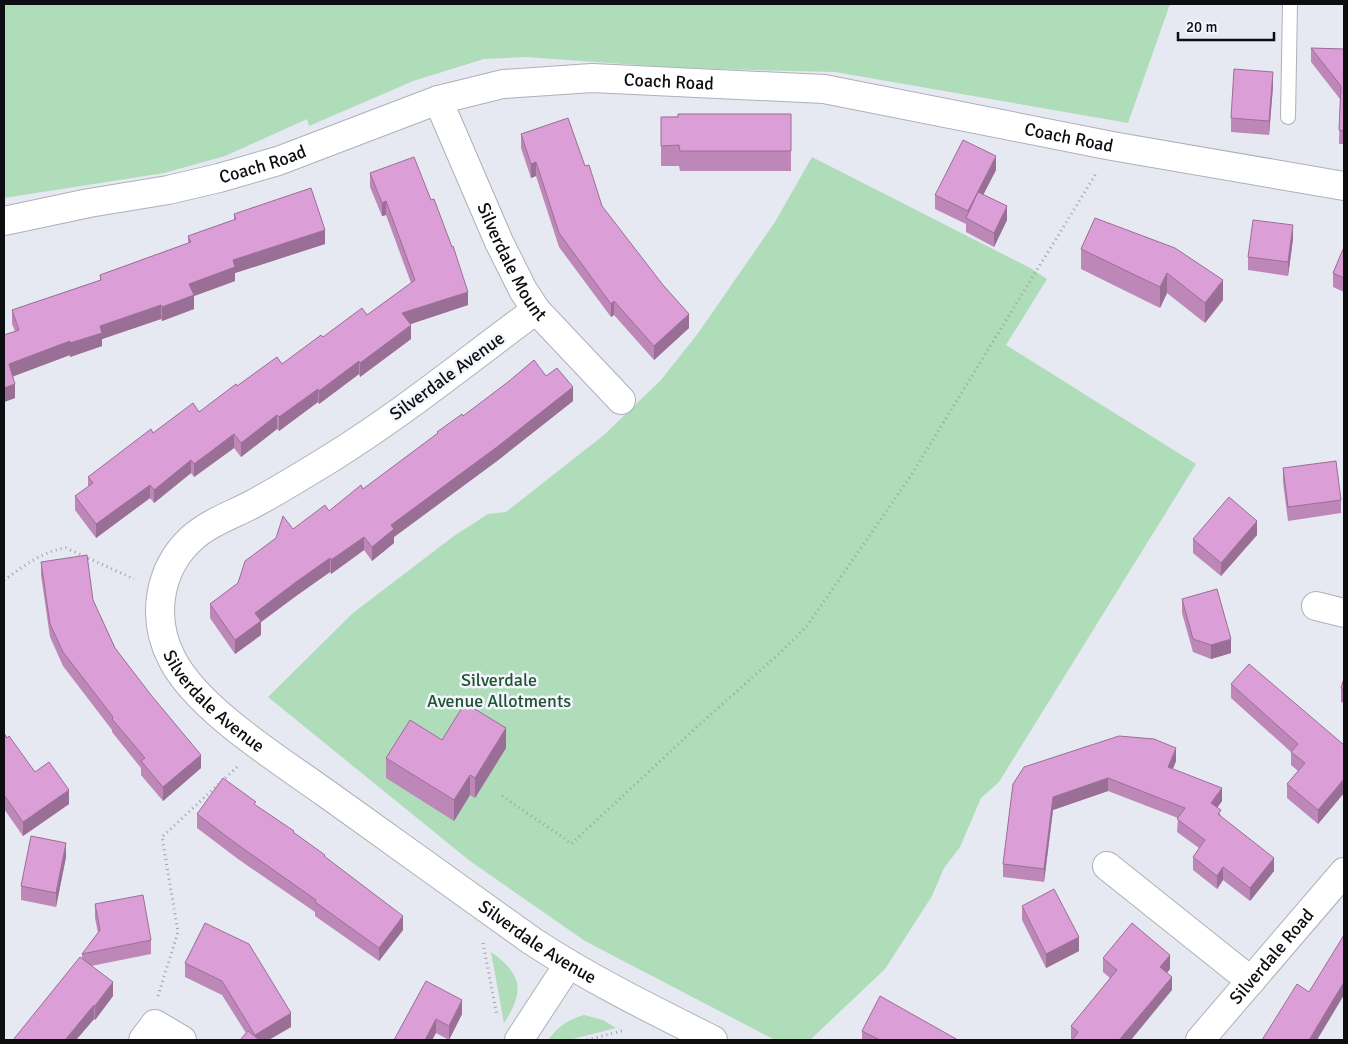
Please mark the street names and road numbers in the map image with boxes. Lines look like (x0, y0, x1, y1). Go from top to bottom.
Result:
street label: Coach Road (623, 69, 714, 95)
street label: Coach Road (1023, 118, 1115, 157)
street label: Coach Road (217, 140, 309, 188)
street label: Silverdale Mount (472, 199, 552, 326)
street label: Silverdale Avenue (385, 327, 509, 425)
street label: Silverdale Avenue (158, 646, 269, 757)
street label: Silverdale Avenue (474, 895, 600, 989)
street label: Silverdale Road (1225, 904, 1319, 1009)

